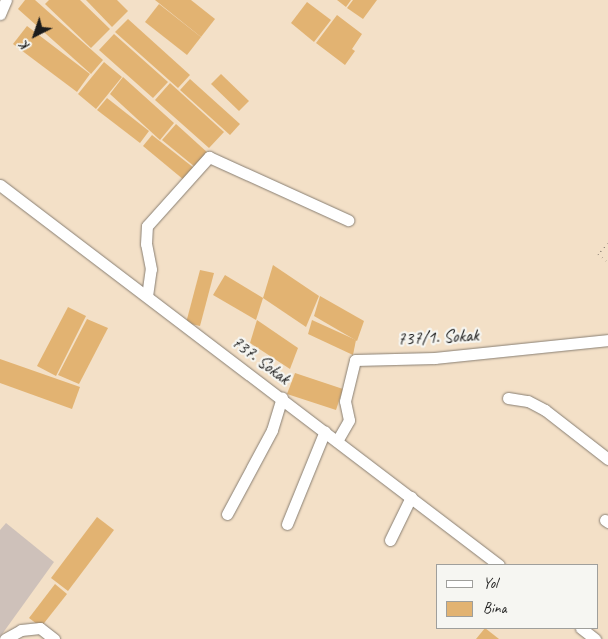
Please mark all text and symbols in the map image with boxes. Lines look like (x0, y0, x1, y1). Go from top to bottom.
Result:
north arrow (10, 10, 60, 60)
text: K (17, 38, 33, 55)
street label: 737/1. Sokak (397, 324, 479, 350)
street label: 737. Sokak (228, 331, 294, 389)
legend (436, 564, 598, 629)
text: Yol (483, 574, 498, 593)
text: Bina (483, 599, 507, 618)

